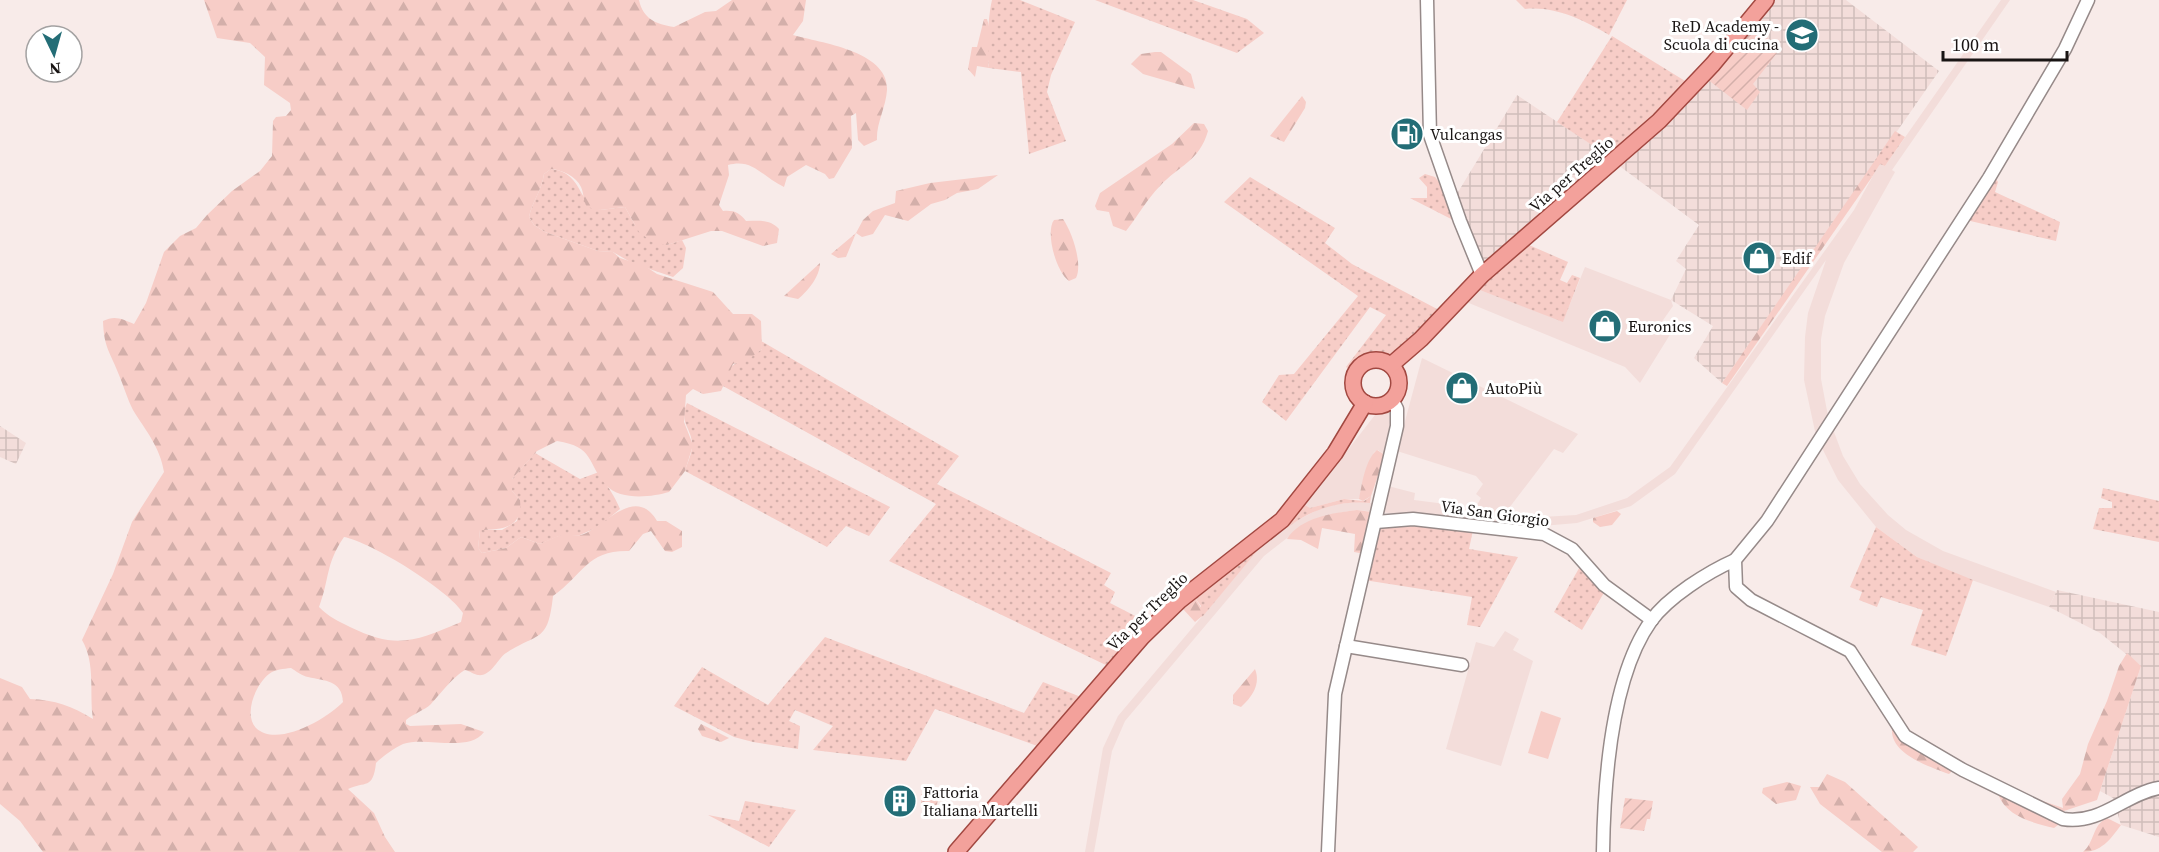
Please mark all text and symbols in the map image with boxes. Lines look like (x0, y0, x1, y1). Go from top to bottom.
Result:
place label: ReD Academy - Scuola di cucina (1664, 15, 1780, 55)
school or university icon: ReD Academy - Scuola di cucina (1784, 17, 1820, 53)
north arrow (24, 24, 84, 84)
scale bar (1943, 24, 2068, 62)
text: 100 m (1952, 32, 1999, 57)
text: N (48, 57, 62, 80)
fuel station icon: Vulcangas (1389, 116, 1425, 152)
place label: Vulcangas (1430, 123, 1503, 145)
street label: Via per Treglio (1524, 131, 1618, 217)
shop icon: Edif (1741, 240, 1777, 276)
place label: Edif (1782, 247, 1812, 269)
shop icon: Euronics (1587, 308, 1623, 344)
place label: Euronics (1628, 315, 1691, 337)
shop icon: AutoPiù (1444, 370, 1480, 406)
place label: AutoPiù (1485, 377, 1542, 399)
street label: Via San Giorgio (1439, 494, 1551, 532)
street label: Via per Treglio (1102, 566, 1193, 655)
place label: Fattoria Italiana Martelli (923, 781, 1038, 821)
building icon: Fattoria Italiana Martelli (882, 783, 918, 819)

